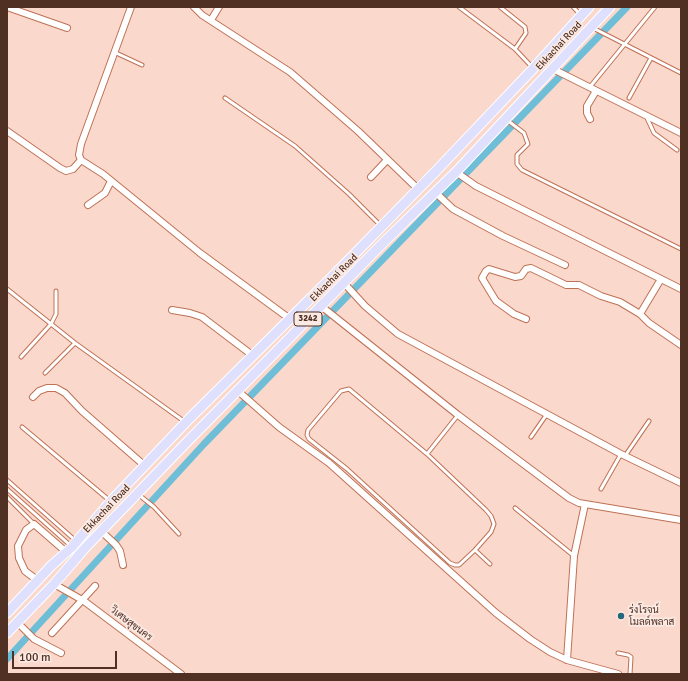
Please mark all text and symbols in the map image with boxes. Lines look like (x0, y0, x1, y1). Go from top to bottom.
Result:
street label: Ekkachai Road (533, 19, 585, 73)
street label: Ekkachai Road (308, 252, 360, 304)
road number: 3242 (294, 312, 322, 326)
street label: Ekkachai Road (81, 482, 133, 536)
street label: วิเศษสุขนคร (107, 604, 155, 644)
place label: รุ่งโรจน์ โมลด์พลาส (629, 604, 674, 628)
marker: รุ่งโรจน์ โมลด์พลาส (616, 611, 626, 621)
scale bar (14, 643, 119, 669)
text: 100 m (19, 650, 51, 665)

